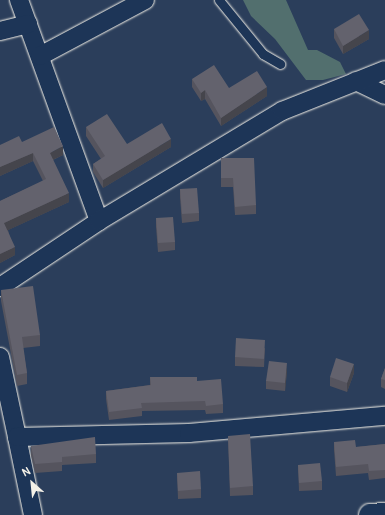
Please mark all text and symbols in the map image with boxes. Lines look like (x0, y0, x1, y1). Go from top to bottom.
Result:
north arrow (12, 463, 52, 503)
text: N (20, 464, 33, 479)

